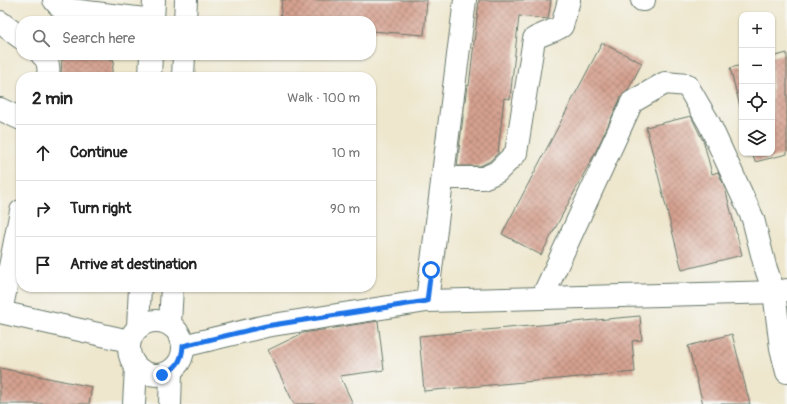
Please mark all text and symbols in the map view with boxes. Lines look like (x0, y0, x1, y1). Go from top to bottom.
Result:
map controls (739, 12, 775, 156)
button: + (739, 12, 775, 48)
search box (16, 16, 376, 60)
icon: search (30, 27, 52, 49)
text: Search here (62, 29, 135, 48)
button: − (739, 48, 775, 84)
button: locate (739, 84, 775, 120)
text: 2 min (32, 88, 73, 109)
text: Walk · 100 m (287, 90, 360, 106)
button: layers (739, 120, 775, 156)
icon: ahead (32, 142, 54, 164)
text: Continue (70, 143, 128, 162)
text: 10 m (332, 145, 360, 161)
icon: right (32, 198, 54, 220)
text: Turn right (70, 199, 131, 218)
text: 90 m (330, 201, 360, 217)
icon: arrive (32, 254, 54, 276)
text: Arrive at destination (70, 255, 197, 274)
route start (422, 261, 440, 279)
route end (153, 366, 171, 384)

